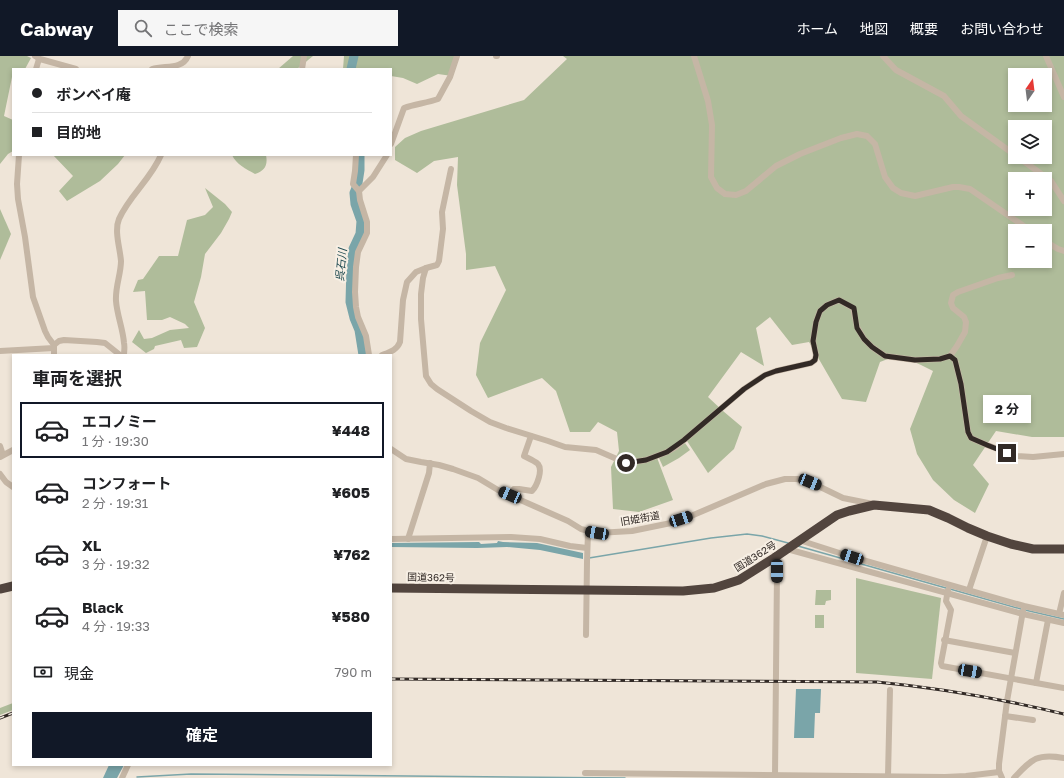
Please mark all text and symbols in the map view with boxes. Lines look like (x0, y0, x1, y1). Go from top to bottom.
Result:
search box (118, 10, 398, 46)
text: Cabway (20, 17, 94, 40)
icon: search (132, 17, 154, 39)
text: ここで検索 (164, 20, 239, 38)
text: ホーム (796, 20, 838, 37)
text: 地図 (860, 20, 888, 37)
text: 概要 (910, 20, 938, 37)
text: お問い合わせ (960, 20, 1044, 37)
north arrow (1008, 68, 1052, 112)
map controls (1008, 68, 1052, 268)
text: ボンベイ庵 (56, 85, 131, 103)
button: layers (1008, 120, 1052, 164)
text: 目的地 (56, 123, 101, 141)
button: + (1008, 172, 1052, 216)
button: − (1008, 224, 1052, 268)
water label: 呉石川 (333, 247, 349, 282)
text: 車両を選択 (32, 367, 122, 389)
callout: 2 分 (983, 395, 1031, 423)
text: 2 分 (995, 401, 1019, 417)
icon: car (34, 412, 70, 448)
text: エコノミー (82, 412, 157, 430)
text: ¥448 (332, 421, 370, 439)
text: 1 分 · 19:30 (82, 433, 149, 449)
route end (998, 444, 1016, 462)
route start (617, 454, 635, 472)
car (797, 472, 823, 492)
icon: car (34, 474, 70, 510)
text: コンフォート (82, 474, 172, 492)
text: ¥605 (332, 483, 370, 501)
car (497, 485, 523, 505)
text: 2 分 · 19:31 (82, 495, 148, 511)
street label: 旧姫街道 (619, 509, 661, 527)
car (668, 510, 694, 528)
car (584, 525, 610, 541)
icon: car (34, 536, 70, 572)
text: XL (82, 536, 101, 554)
street label: 国道362号 (732, 538, 778, 574)
text: ¥762 (333, 545, 370, 563)
car (839, 548, 865, 566)
text: 3 分 · 19:32 (82, 556, 149, 572)
car (771, 559, 783, 583)
street label: 国道362号 (407, 571, 455, 583)
icon: car (34, 598, 70, 634)
text: Black (82, 598, 124, 616)
text: ¥580 (332, 607, 370, 625)
text: 4 分 · 19:33 (82, 618, 150, 634)
icon: cash (32, 661, 54, 683)
car (957, 663, 983, 679)
text: 現金 (64, 664, 94, 682)
text: 790 m (334, 664, 372, 680)
button: 確定 (32, 712, 372, 758)

